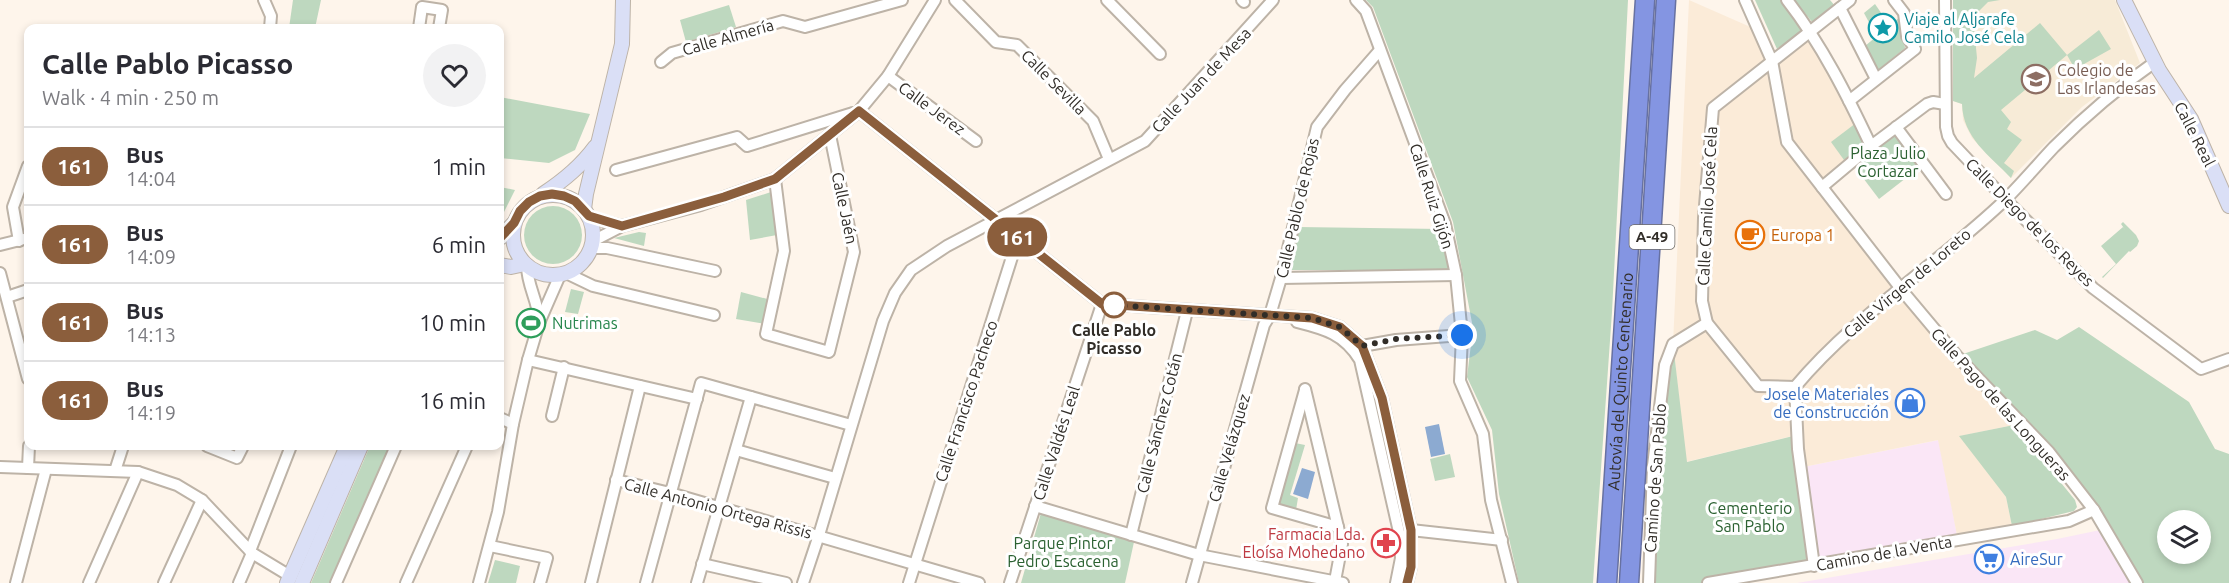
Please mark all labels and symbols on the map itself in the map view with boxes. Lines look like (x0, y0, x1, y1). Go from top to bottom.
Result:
place label: Viaje al Aljarafe Camilo José Cela (1904, 10, 2025, 46)
place icon: Viaje al Aljarafe Camilo José Cela (1867, 12, 1899, 44)
street label: Calle Almería (680, 15, 776, 59)
street label: Calle Juan de Mesa (1148, 24, 1254, 136)
street label: Calle Sevilla (1018, 46, 1090, 118)
place label: Colegio de Las Irlandesas (2057, 61, 2156, 97)
school or university icon: Colegio de Las Irlandesas (2020, 63, 2052, 95)
street label: Calle Jerez (895, 78, 969, 138)
street label: Calle Real (2171, 99, 2219, 169)
street label: Calle Camilo José Cela (1694, 126, 1720, 286)
street label: Calle Pablo de Rojas (1272, 136, 1322, 280)
street label: Calle Ruiz Gijón (1406, 141, 1458, 251)
park label: Plaza Julio Cortazar (1850, 144, 1926, 180)
street label: Calle Diego de los Reyes (1962, 154, 2098, 290)
street label: Calle Jaén (829, 170, 861, 246)
line badge: 161 (982, 218, 1052, 256)
cafe icon: Europa 1 (1734, 219, 1766, 251)
road number: A-49 (1630, 225, 1674, 249)
street label: Calle Virgen de Loreto (1840, 225, 1974, 341)
place label: Europa 1 (1771, 226, 1835, 244)
street label: Autovía del Quinto Centenario (1604, 272, 1636, 491)
marker: Calle Pablo Picasso (1101, 292, 1127, 318)
sports icon: Nutrimas (515, 307, 547, 339)
place label: Nutrimas (552, 314, 618, 332)
street label: Calle Francisco Pacheco (931, 318, 1001, 484)
your location (1447, 320, 1477, 350)
place label: Calle Pablo Picasso (1072, 321, 1156, 357)
street label: Calle Pago de las Longueras (1928, 324, 2074, 484)
street label: Calle Sánchez Cotán (1133, 351, 1185, 495)
street label: Calle Valdés Leal (1029, 383, 1083, 503)
place label: Josele Materiales de Construcción (1764, 385, 1889, 421)
shop icon: Josele Materiales de Construcción (1894, 387, 1926, 419)
street label: Calle Velázquez (1205, 392, 1253, 504)
street label: Camino de San Pablo (1641, 403, 1669, 553)
street label: Calle Antonio Ortega Rissis (622, 474, 814, 542)
park label: Cementerio San Pablo (1708, 499, 1792, 535)
place label: Farmacia Lda. Eloísa Mohedano (1242, 525, 1365, 561)
pharmacy icon: Farmacia Lda. Eloísa Mohedano (1370, 527, 1402, 559)
street label: Camino de la Venta (1815, 532, 1953, 574)
park label: Parque Pintor Pedro Escacena (1007, 534, 1119, 570)
supermarket icon: AireSur (1973, 543, 2005, 575)
place label: AireSur (2010, 550, 2063, 568)

